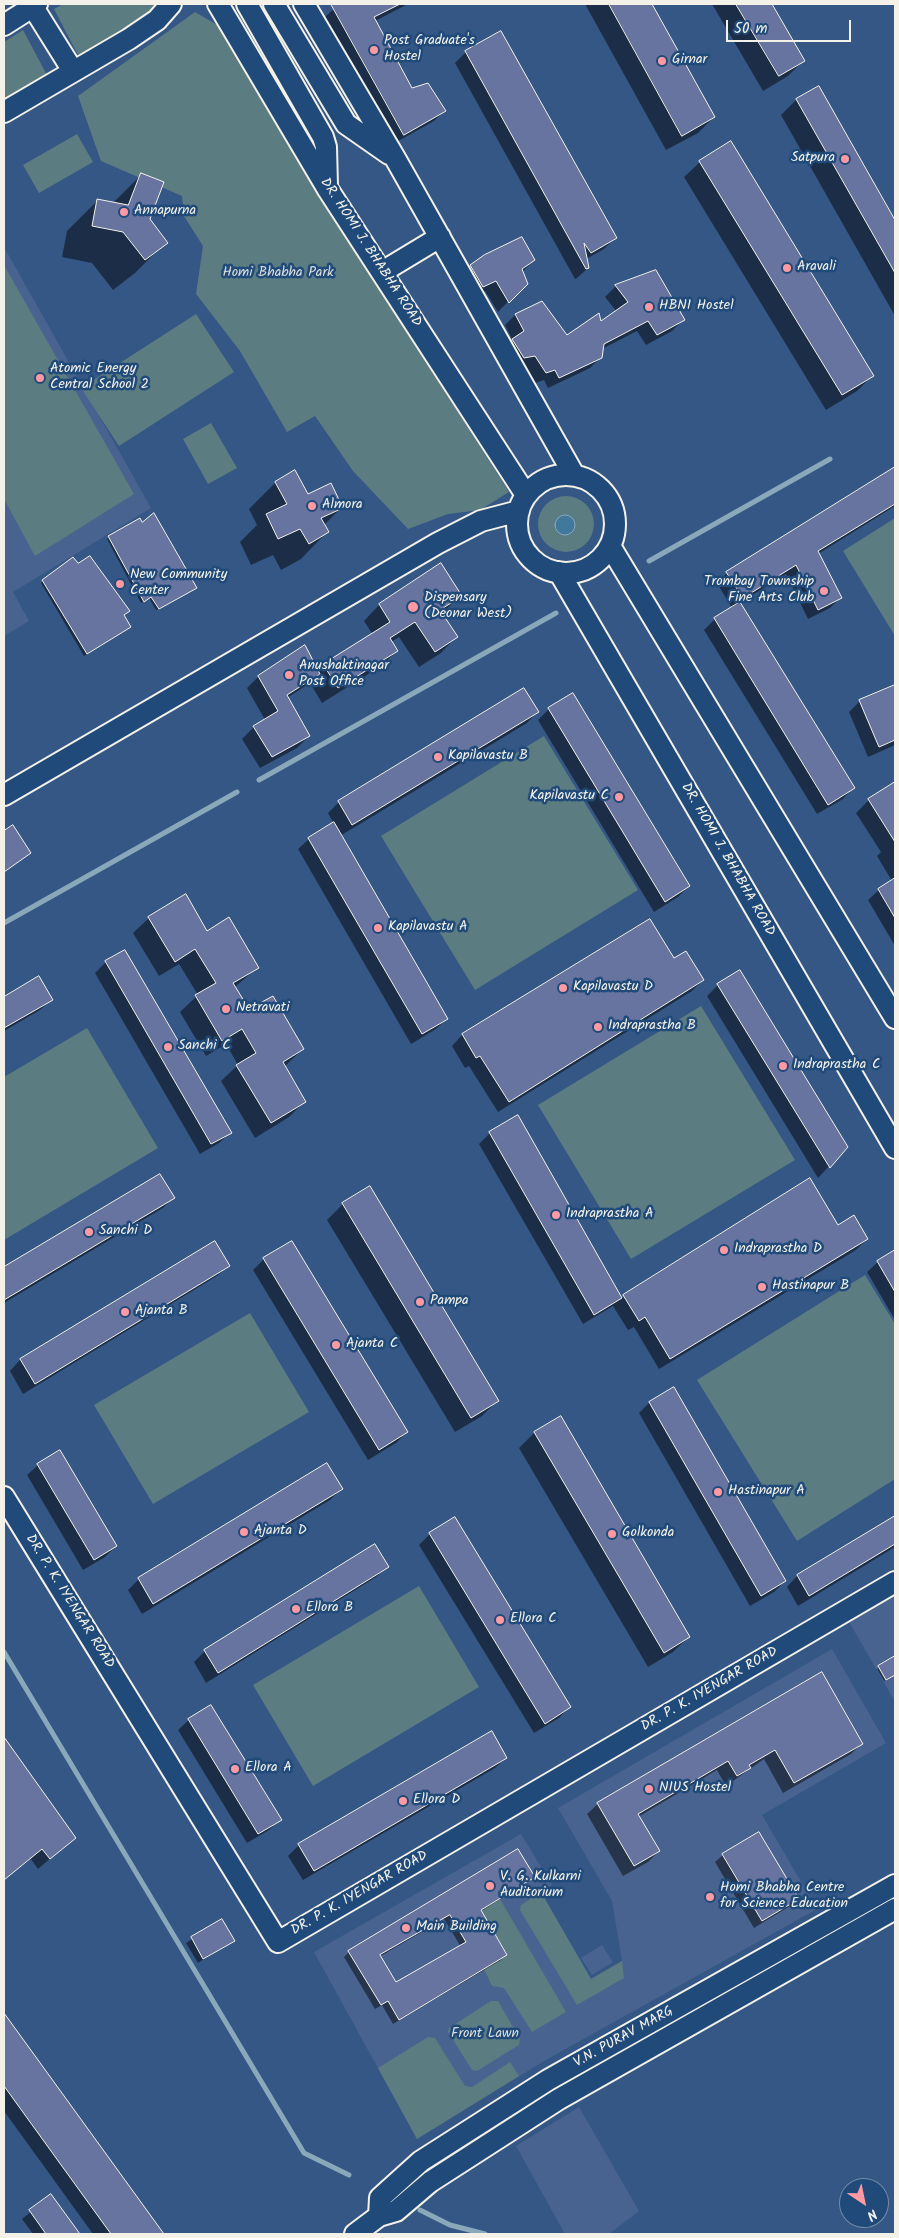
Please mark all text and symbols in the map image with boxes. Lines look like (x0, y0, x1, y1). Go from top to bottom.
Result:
scale bar (729, 10, 854, 42)
text: 50 m (734, 17, 768, 41)
place label: Post Graduate's Hostel (384, 34, 475, 66)
marker: Post Graduate's Hostel (368, 44, 380, 56)
place label: Girnar (672, 53, 707, 69)
marker: Girnar (656, 55, 668, 67)
place label: Satpura (791, 151, 835, 167)
marker: Satpura (839, 153, 851, 165)
street label: DR. HOMI J. BHABHA ROAD (316, 175, 424, 331)
place label: Annapurna (134, 204, 196, 220)
marker: Annapurna (118, 206, 130, 218)
place label: Aravali (797, 260, 836, 276)
marker: Aravali (781, 262, 793, 274)
park label: Homi Bhabha Park (222, 266, 334, 282)
place label: HBNI Hostel (659, 299, 734, 315)
marker: HBNI Hostel (643, 301, 655, 313)
place label: Atomic Energy Central School 2 (50, 362, 149, 394)
marker: Atomic Energy Central School 2 (34, 372, 46, 384)
place label: Almora (322, 498, 363, 514)
marker: Almora (306, 500, 318, 512)
place label: New Community Center (130, 568, 227, 600)
place label: Trombay Township Fine Arts Club (704, 575, 814, 608)
marker: New Community Center (114, 578, 126, 590)
marker: Trombay Township Fine Arts Club (818, 585, 830, 597)
place label: Dispensary (Deonar West) (424, 591, 512, 624)
marker: Dispensary (Deonar West) (406, 600, 420, 614)
place label: Anushaktinagar Post Office (299, 659, 389, 692)
marker: Anushaktinagar Post Office (283, 669, 295, 681)
place label: Kapilavastu B (448, 749, 528, 765)
marker: Kapilavastu B (432, 751, 444, 763)
street label: DR. HOMI J. BHABHA ROAD (676, 780, 778, 940)
place label: Kapilavastu C (530, 789, 609, 805)
marker: Kapilavastu C (613, 791, 625, 803)
place label: Kapilavastu A (388, 920, 468, 936)
marker: Kapilavastu A (372, 922, 384, 934)
place label: Kapilavastu D (573, 980, 653, 996)
marker: Kapilavastu D (557, 982, 569, 994)
place label: Netravati (236, 1001, 290, 1017)
marker: Netravati (220, 1003, 232, 1015)
place label: Indraprastha B (608, 1019, 696, 1035)
marker: Indraprastha B (592, 1021, 604, 1033)
place label: Sanchi C (178, 1039, 231, 1055)
marker: Sanchi C (162, 1041, 174, 1053)
place label: Indraprastha C (793, 1058, 880, 1074)
marker: Indraprastha C (777, 1060, 789, 1072)
place label: Indraprastha A (566, 1207, 653, 1223)
marker: Indraprastha A (550, 1209, 562, 1221)
place label: Sanchi D (99, 1224, 152, 1240)
marker: Sanchi D (83, 1226, 95, 1238)
place label: Indraprastha D (734, 1242, 822, 1258)
marker: Indraprastha D (718, 1244, 730, 1256)
place label: Hastinapur B (772, 1279, 849, 1295)
marker: Hastinapur B (756, 1281, 768, 1293)
place label: Pampa (430, 1294, 469, 1310)
marker: Pampa (414, 1296, 426, 1308)
place label: Ajanta B (135, 1304, 188, 1320)
marker: Ajanta B (119, 1306, 131, 1318)
place label: Ajanta C (346, 1337, 398, 1353)
marker: Ajanta C (330, 1339, 342, 1351)
place label: Hastinapur A (728, 1484, 805, 1500)
marker: Hastinapur A (712, 1486, 724, 1498)
place label: Ajanta D (254, 1524, 307, 1540)
marker: Ajanta D (238, 1526, 250, 1538)
place label: Golkonda (622, 1526, 674, 1542)
marker: Golkonda (606, 1528, 618, 1540)
street label: DR. P. K. IYENGAR ROAD (21, 1532, 117, 1672)
place label: Ellora B (306, 1601, 353, 1617)
marker: Ellora B (290, 1603, 302, 1615)
place label: Ellora C (510, 1612, 557, 1628)
marker: Ellora C (494, 1614, 506, 1626)
street label: DR. P. K. IYENGAR ROAD (639, 1644, 781, 1736)
place label: Ellora A (245, 1761, 292, 1777)
marker: Ellora A (229, 1763, 241, 1775)
place label: NIUS Hostel (659, 1781, 731, 1797)
marker: NIUS Hostel (643, 1783, 655, 1795)
place label: Ellora D (413, 1793, 460, 1809)
marker: Ellora D (397, 1795, 409, 1807)
street label: DR. P. K. IYENGAR ROAD (289, 1848, 431, 1940)
place label: V. G. Kulkarni Auditorium (500, 1870, 581, 1902)
marker: V. G. Kulkarni Auditorium (484, 1880, 496, 1892)
place label: Homi Bhabha Centre for Science Education (720, 1881, 848, 1914)
marker: Homi Bhabha Centre for Science Education (704, 1891, 716, 1903)
place label: Main Building (416, 1920, 497, 1936)
marker: Main Building (400, 1922, 412, 1934)
street label: V.N. PURAV MARG (571, 2004, 677, 2072)
park label: Front Lawn (451, 2027, 519, 2043)
north arrow (839, 2178, 889, 2228)
text: N (862, 2203, 882, 2226)

